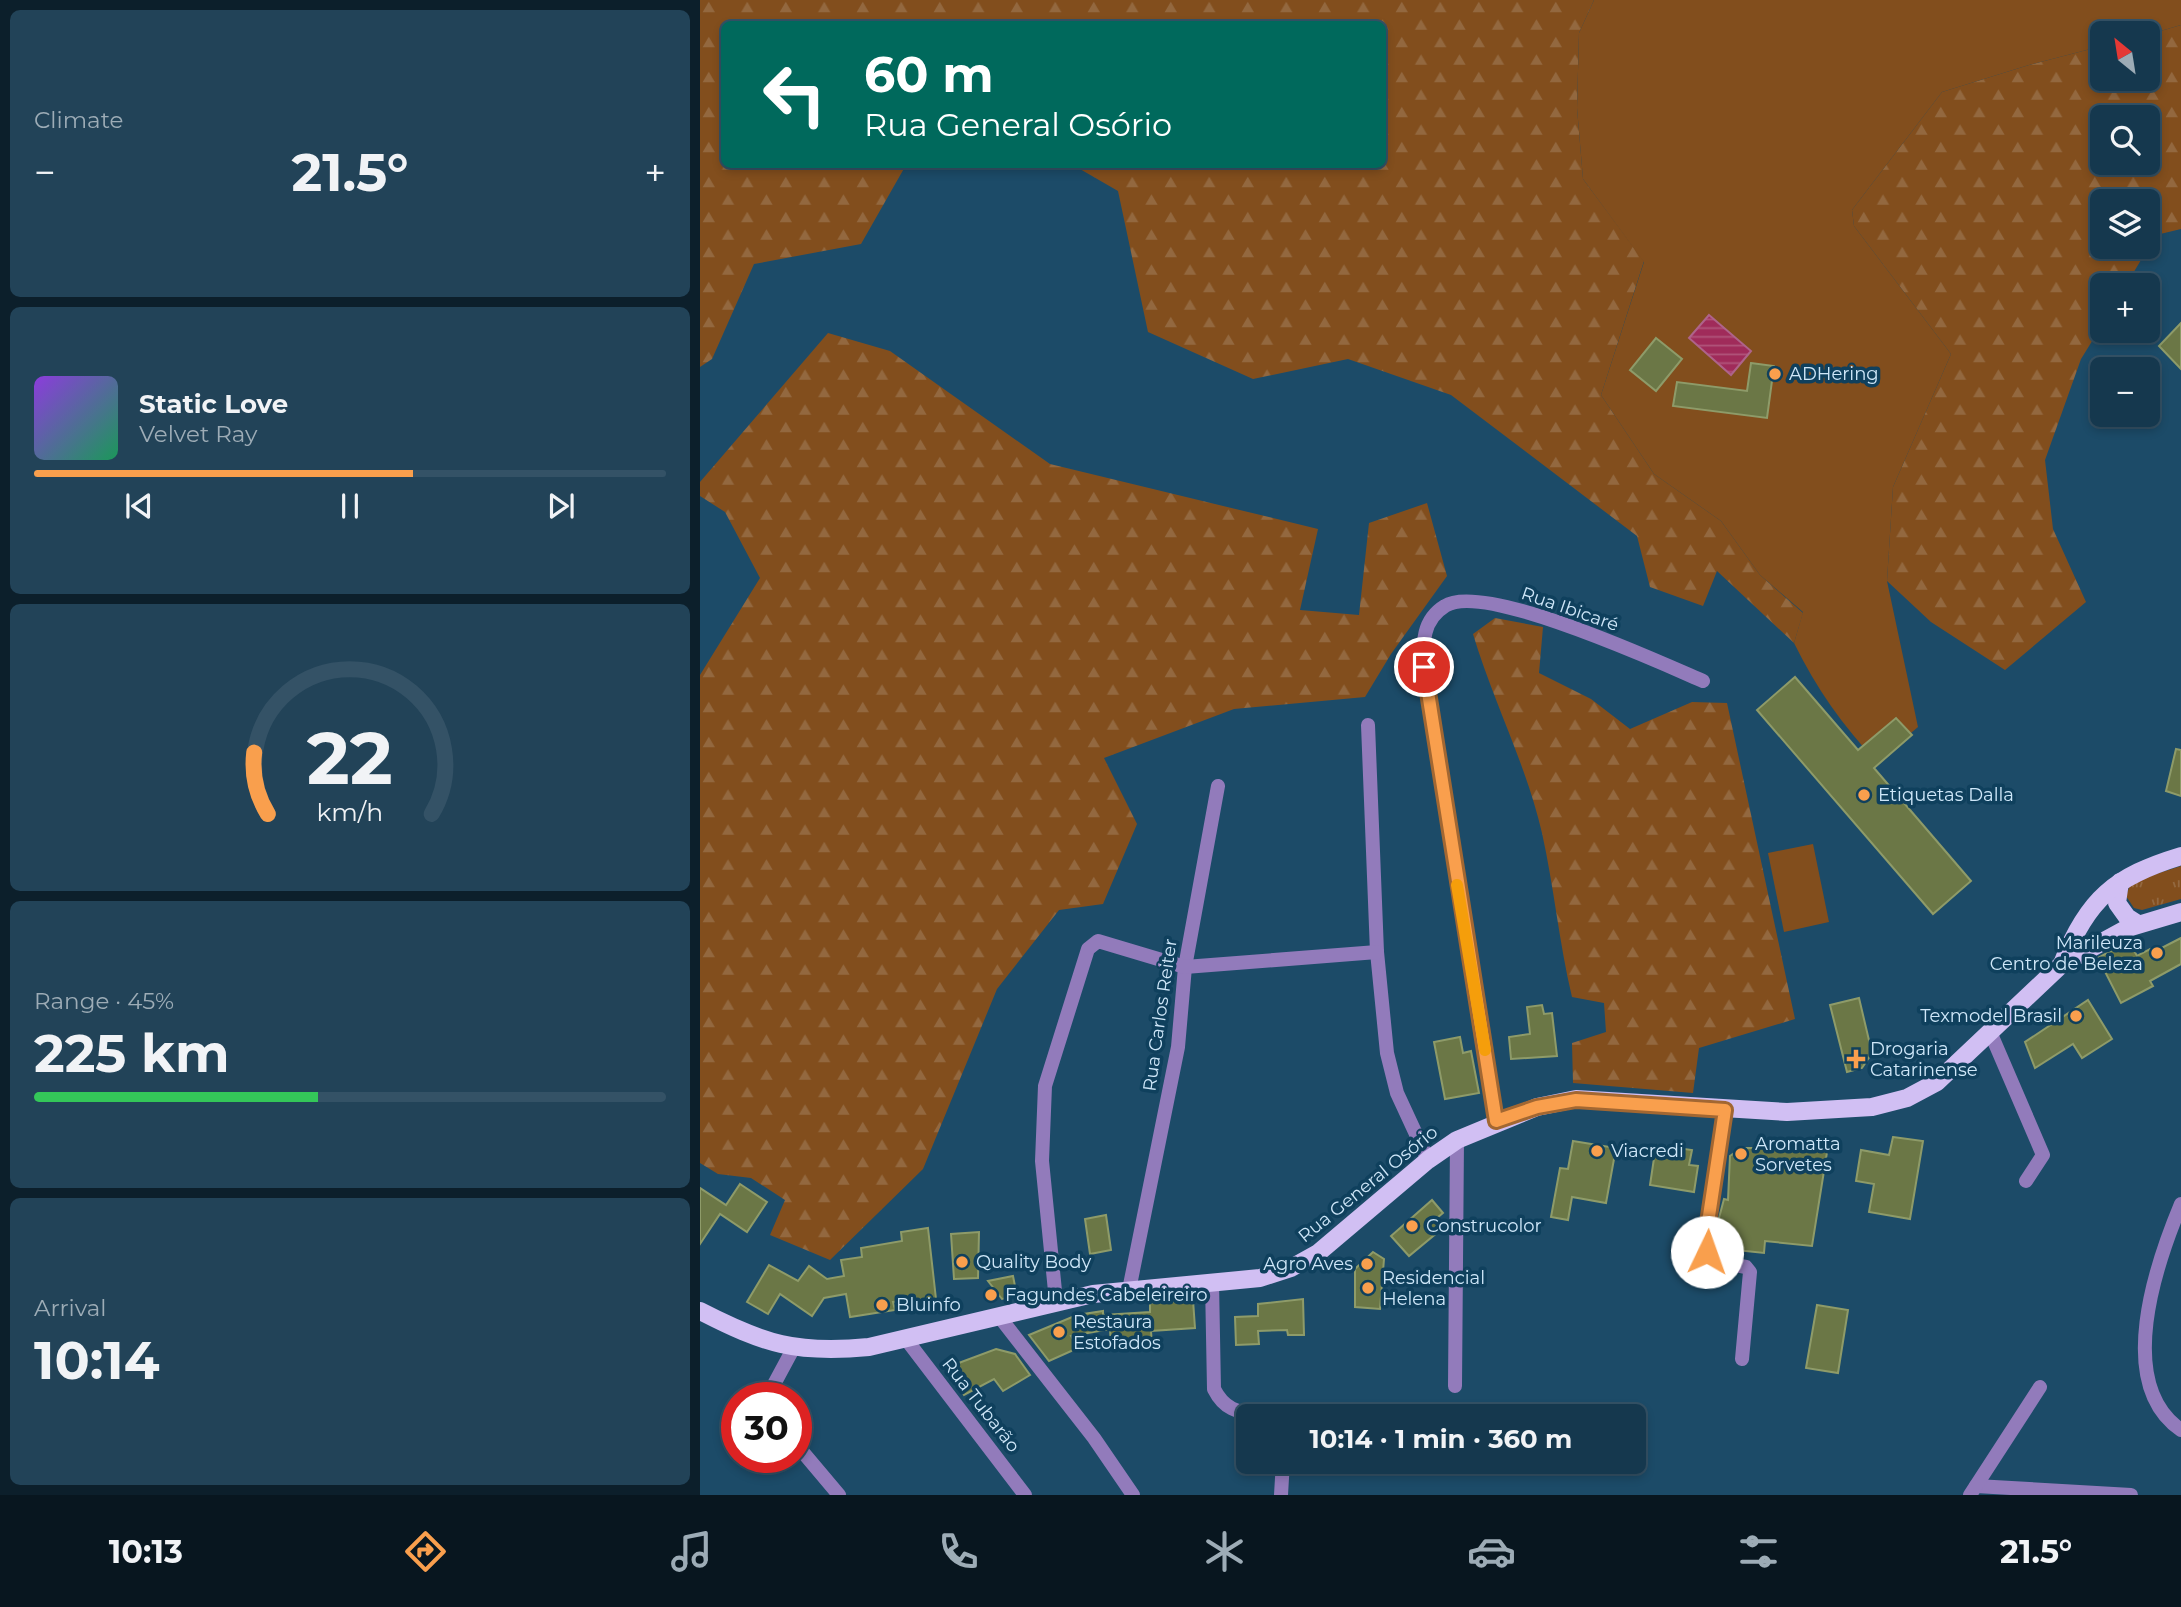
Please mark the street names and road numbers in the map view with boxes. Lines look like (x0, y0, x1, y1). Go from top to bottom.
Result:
street label: Rua Ibicaré (1518, 582, 1622, 636)
street label: Rua Carlos Reiter (1138, 937, 1182, 1093)
street label: Rua General Osório (1294, 1121, 1442, 1247)
street label: Rua Tubarão (937, 1353, 1025, 1457)

